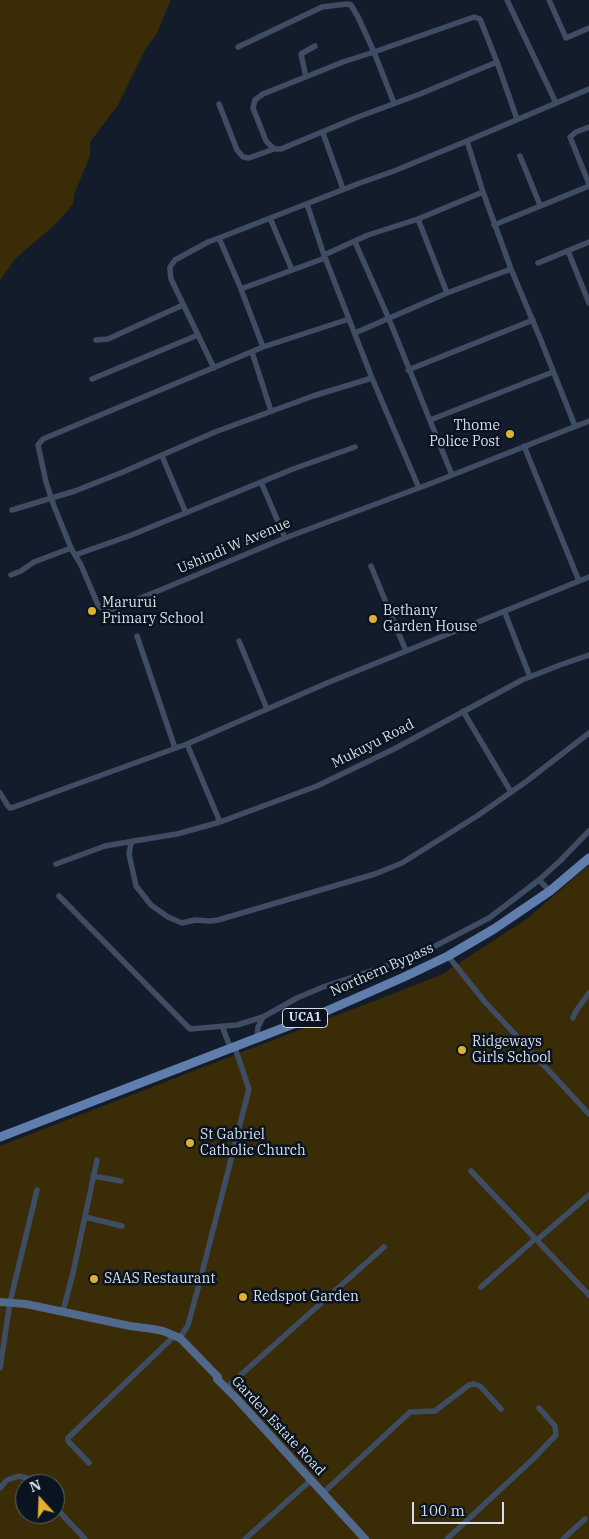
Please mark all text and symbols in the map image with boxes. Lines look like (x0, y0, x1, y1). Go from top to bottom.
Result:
place label: Thome Police Post (429, 418, 500, 451)
marker: Thome Police Post (504, 428, 516, 440)
street label: Ushindi W Avenue (175, 515, 293, 577)
place label: Marurui Primary School (102, 595, 204, 628)
place label: Bethany Garden House (383, 603, 477, 636)
marker: Marurui Primary School (86, 605, 98, 617)
marker: Bethany Garden House (367, 613, 379, 625)
street label: Mukuyu Road (329, 716, 417, 772)
street label: Northern Bypass (328, 940, 436, 1000)
road number: UCA1 (282, 1008, 328, 1028)
place label: Ridgeways Girls School (472, 1034, 551, 1066)
marker: Ridgeways Girls School (456, 1044, 468, 1056)
place label: St Gabriel Catholic Church (200, 1127, 306, 1160)
marker: St Gabriel Catholic Church (184, 1137, 196, 1149)
place label: SAAS Restaurant (104, 1271, 215, 1287)
marker: SAAS Restaurant (88, 1273, 100, 1285)
place label: Redspot Garden (253, 1289, 359, 1305)
marker: Redspot Garden (237, 1291, 249, 1303)
street label: Garden Estate Road (228, 1373, 328, 1479)
north arrow (15, 1474, 65, 1524)
text: N (27, 1475, 43, 1496)
scale bar (414, 1492, 506, 1524)
text: 100 m (420, 1501, 465, 1520)

